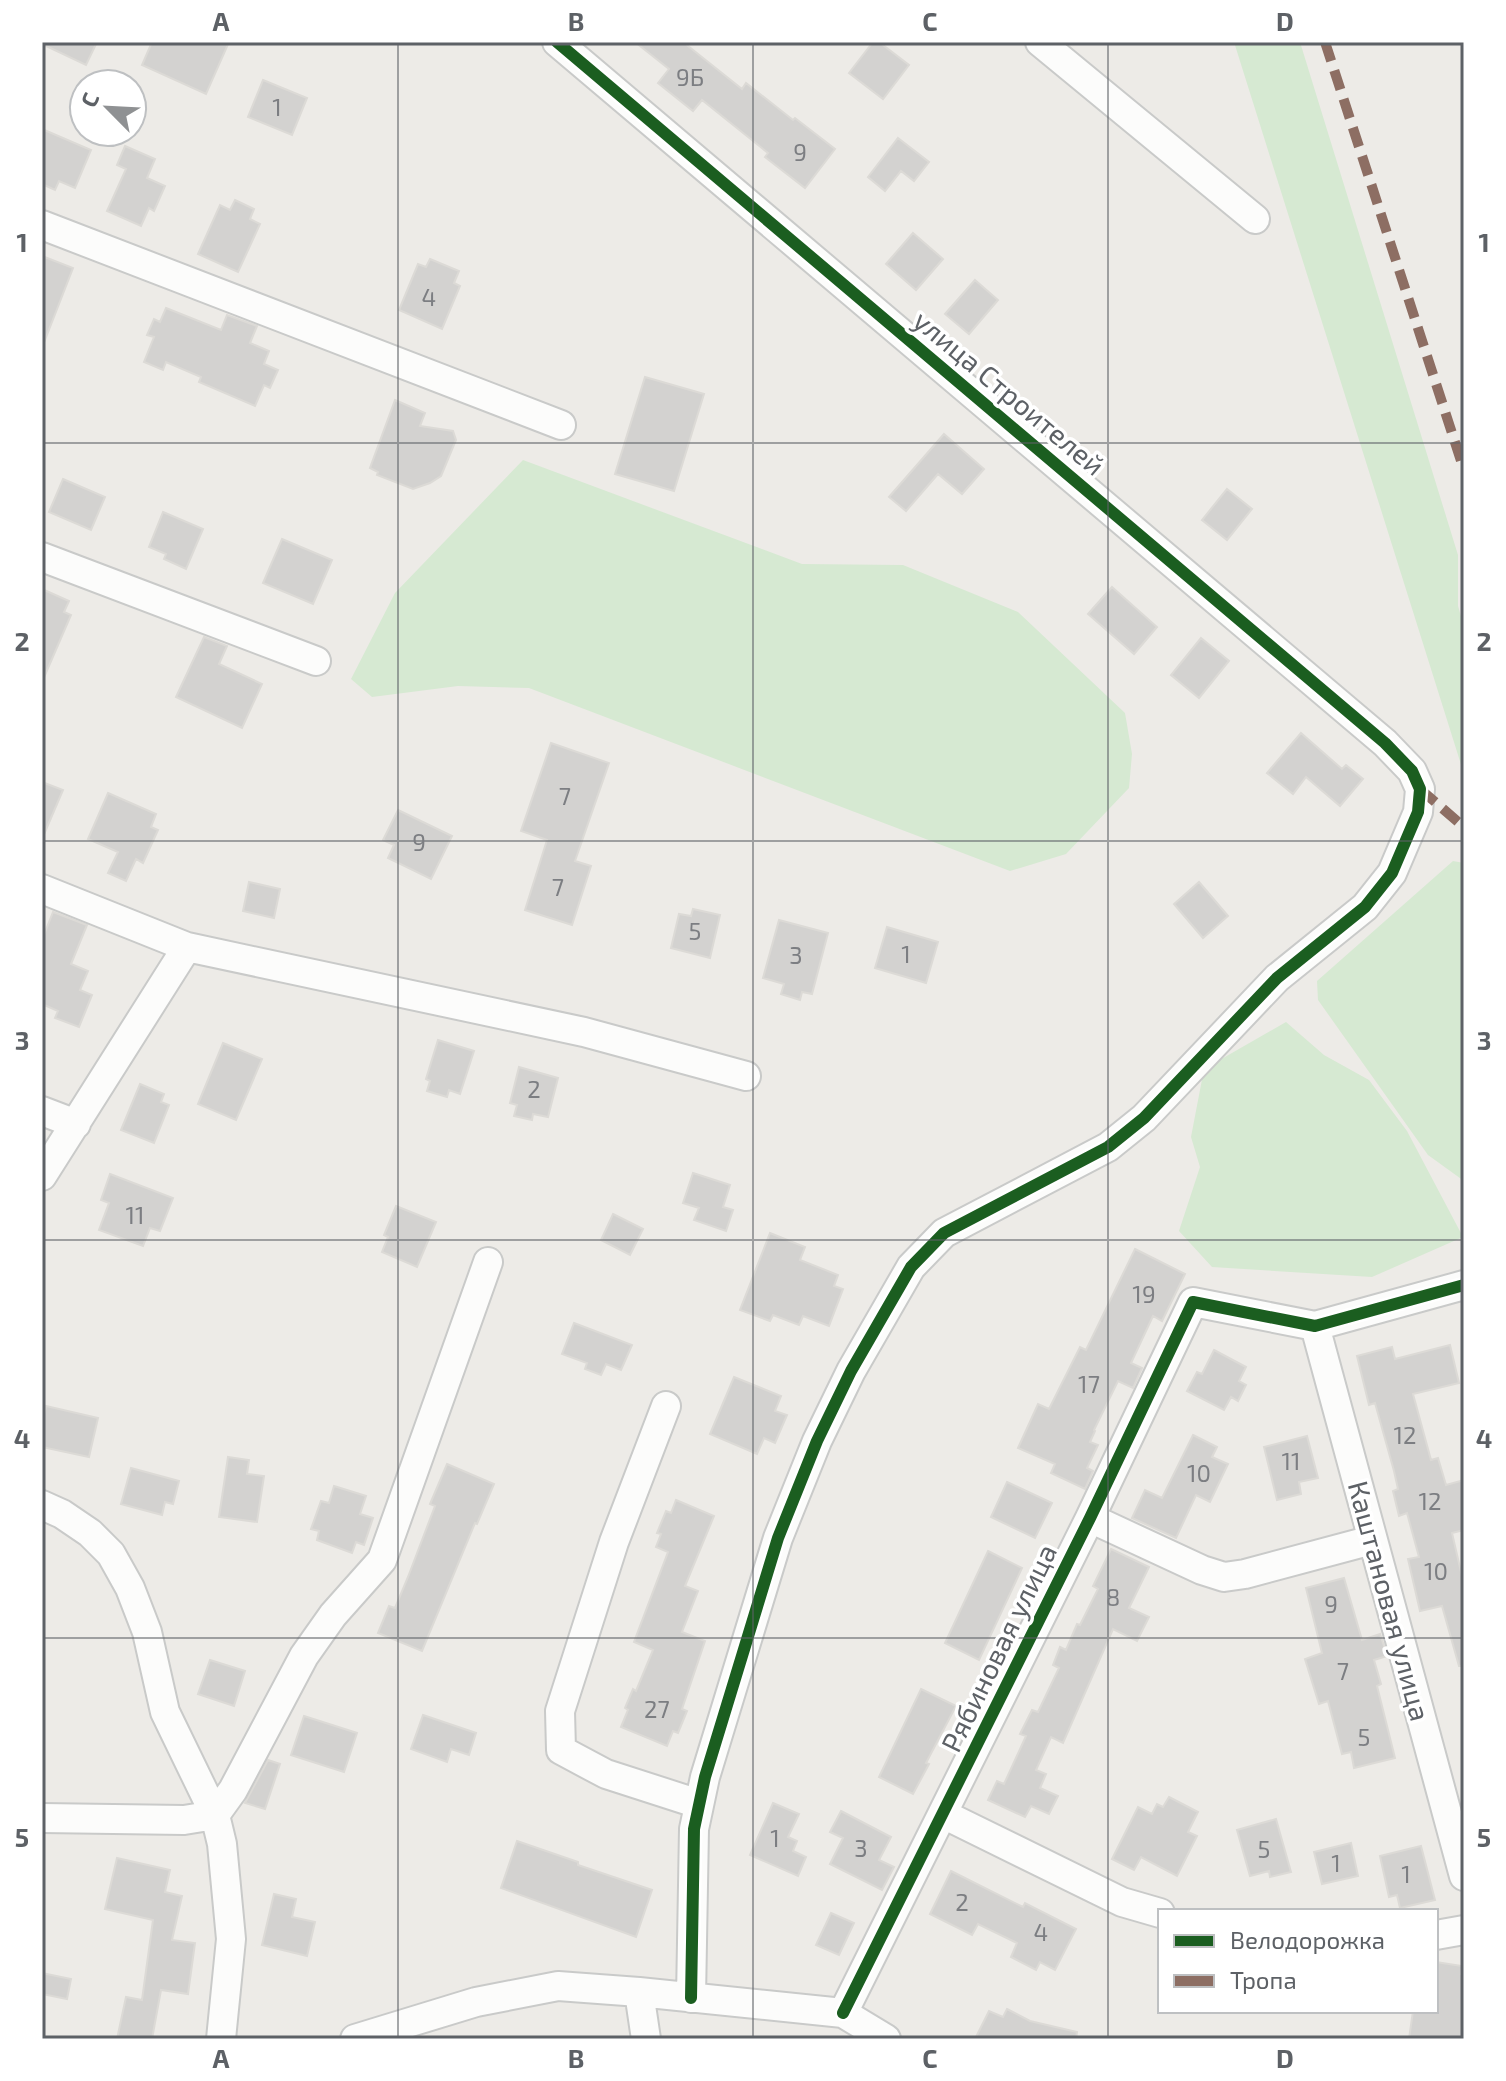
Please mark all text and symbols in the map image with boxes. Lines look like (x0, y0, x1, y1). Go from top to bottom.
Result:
text: A (213, 5, 230, 36)
text: B (568, 5, 584, 36)
text: C (922, 5, 938, 36)
text: D (1276, 5, 1294, 36)
house number: 9Б (676, 62, 704, 91)
north arrow (68, 68, 148, 148)
text: С (74, 88, 103, 111)
house number: 1 (272, 92, 282, 121)
house number: 9 (793, 137, 807, 166)
text: 1 (16, 226, 28, 257)
text: 1 (1478, 226, 1490, 257)
house number: 4 (422, 282, 436, 311)
street label: улица Строителей (907, 302, 1112, 482)
text: 2 (14, 625, 30, 656)
text: 2 (1476, 625, 1492, 656)
house number: 7 (559, 781, 571, 810)
house number: 9 (412, 827, 426, 856)
house number: 7 (552, 872, 564, 901)
house number: 5 (689, 916, 701, 945)
house number: 1 (901, 939, 911, 968)
house number: 3 (789, 940, 803, 969)
text: 3 (15, 1024, 29, 1055)
text: 3 (1477, 1024, 1491, 1055)
house number: 2 (527, 1074, 541, 1103)
house number: 11 (125, 1200, 145, 1229)
house number: 19 (1132, 1279, 1156, 1308)
house number: 17 (1078, 1369, 1100, 1398)
house number: 12 (1393, 1420, 1417, 1449)
text: 4 (14, 1422, 30, 1453)
text: 4 (1476, 1422, 1492, 1453)
house number: 11 (1281, 1446, 1301, 1475)
house number: 10 (1187, 1458, 1211, 1487)
street label: Каштановая улица (1342, 1477, 1438, 1724)
house number: 12 (1418, 1486, 1442, 1515)
street label: Рябиновая улица (933, 1538, 1063, 1757)
house number: 10 (1424, 1556, 1448, 1585)
house number: 8 (1106, 1582, 1120, 1611)
house number: 9 (1324, 1589, 1338, 1618)
house number: 7 (1337, 1656, 1349, 1685)
house number: 27 (644, 1694, 670, 1723)
house number: 5 (1358, 1722, 1370, 1751)
text: 5 (15, 1821, 29, 1852)
text: 5 (1477, 1821, 1491, 1852)
house number: 1 (770, 1823, 780, 1852)
house number: 3 (854, 1833, 868, 1862)
house number: 5 (1258, 1834, 1270, 1863)
house number: 1 (1331, 1848, 1341, 1877)
house number: 1 (1401, 1859, 1411, 1888)
house number: 2 (955, 1887, 969, 1916)
legend (1158, 1909, 1438, 2013)
house number: 4 (1034, 1917, 1048, 1946)
text: Велодорожка (1230, 1925, 1385, 1954)
text: Тропа (1230, 1965, 1297, 1994)
text: A (213, 2042, 230, 2073)
text: B (568, 2042, 584, 2073)
text: C (922, 2042, 938, 2073)
text: D (1276, 2042, 1294, 2073)

